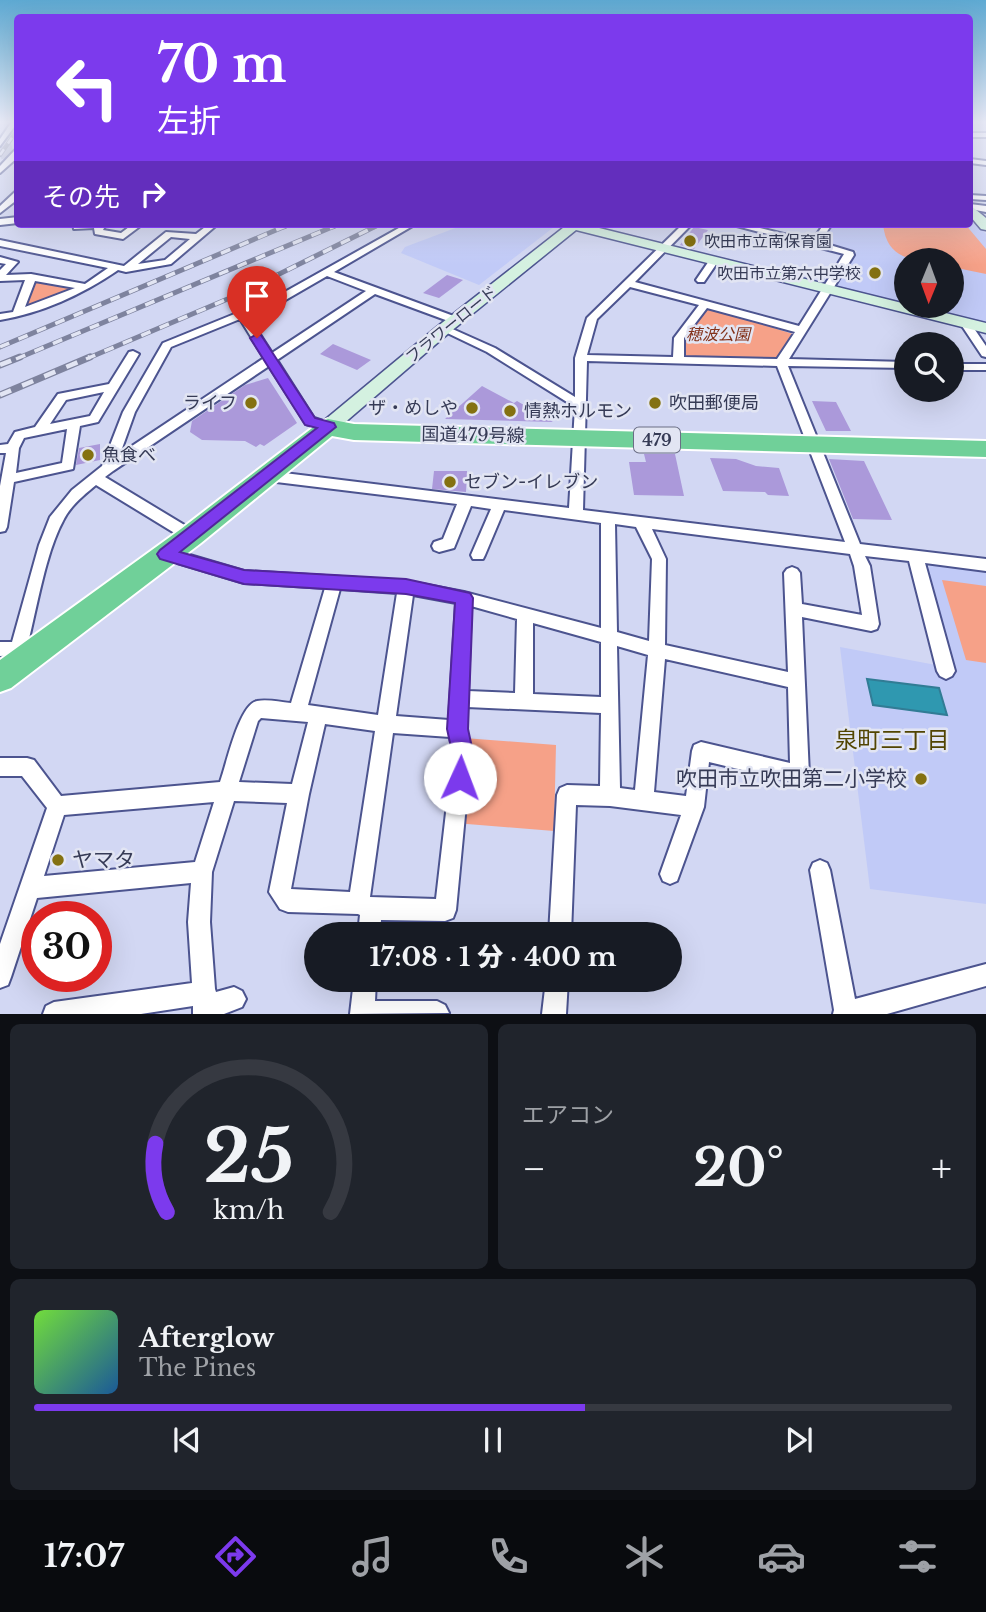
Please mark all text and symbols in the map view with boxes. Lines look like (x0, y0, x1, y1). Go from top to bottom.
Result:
text: 70 m (157, 34, 287, 95)
icon: left (42, 42, 133, 133)
text: 左折 (157, 101, 221, 141)
icon: right (134, 175, 172, 213)
text: その先 (42, 181, 120, 213)
place label: 吹田市立南保育園 (704, 231, 832, 251)
marker: 吹田市立南保育園 (682, 233, 698, 249)
north arrow (894, 248, 964, 318)
map controls (894, 248, 964, 402)
place label: 吹田市立第六中学校 (717, 263, 861, 283)
marker: 吹田市立第六中学校 (867, 265, 883, 281)
pin (227, 266, 287, 338)
icon: arrive (238, 277, 276, 315)
street label: フラワーロード (401, 281, 501, 367)
park label: 穂波公園 (686, 324, 752, 344)
button: search (894, 332, 964, 402)
place label: ライフ (183, 392, 237, 414)
place label: 吹田郵便局 (669, 392, 759, 414)
marker: ライフ (243, 395, 259, 411)
marker: 吹田郵便局 (647, 395, 663, 411)
place label: ザ・めしや (368, 397, 458, 419)
marker: ザ・めしや (464, 400, 480, 416)
place label: 情熱ホルモン (524, 400, 632, 422)
marker: 情熱ホルモン (502, 403, 518, 419)
street label: 国道479号線 (421, 423, 525, 447)
road number: 479 (634, 428, 680, 452)
place label: 魚食べ (102, 444, 156, 466)
marker: 魚食べ (80, 447, 96, 463)
place label: セブン-イレブン (464, 471, 598, 493)
marker: セブン-イレブン (442, 474, 458, 490)
district label: 泉町三丁目 (835, 726, 950, 754)
position arrow (423, 741, 497, 815)
place label: 吹田市立吹田第二小学校 (676, 766, 907, 792)
marker: 吹田市立吹田第二小学校 (913, 771, 929, 787)
place label: ヤマタ (72, 847, 135, 873)
marker: ヤマタ (50, 852, 66, 868)
speed limit sign: 30 (21, 901, 112, 992)
text: 17:08 · 1 分 · 400 m (369, 941, 617, 973)
text: エアコン (522, 1101, 614, 1129)
text: 25 (204, 1112, 294, 1203)
text: 20° (693, 1136, 784, 1200)
text: − (522, 1145, 546, 1192)
text: + (931, 1145, 952, 1192)
text: km/h (214, 1195, 284, 1226)
text: Afterglow (139, 1322, 275, 1354)
text: The Pines (139, 1354, 256, 1382)
icon: previous (168, 1421, 206, 1459)
icon: pause (474, 1421, 512, 1459)
icon: next (780, 1421, 818, 1459)
icon: directions (211, 1532, 260, 1581)
icon: music (348, 1532, 397, 1581)
icon: phone (484, 1532, 533, 1581)
icon: climate (620, 1532, 669, 1581)
icon: car (757, 1532, 806, 1581)
icon: filters (893, 1532, 942, 1581)
text: 17:07 (44, 1536, 124, 1576)

